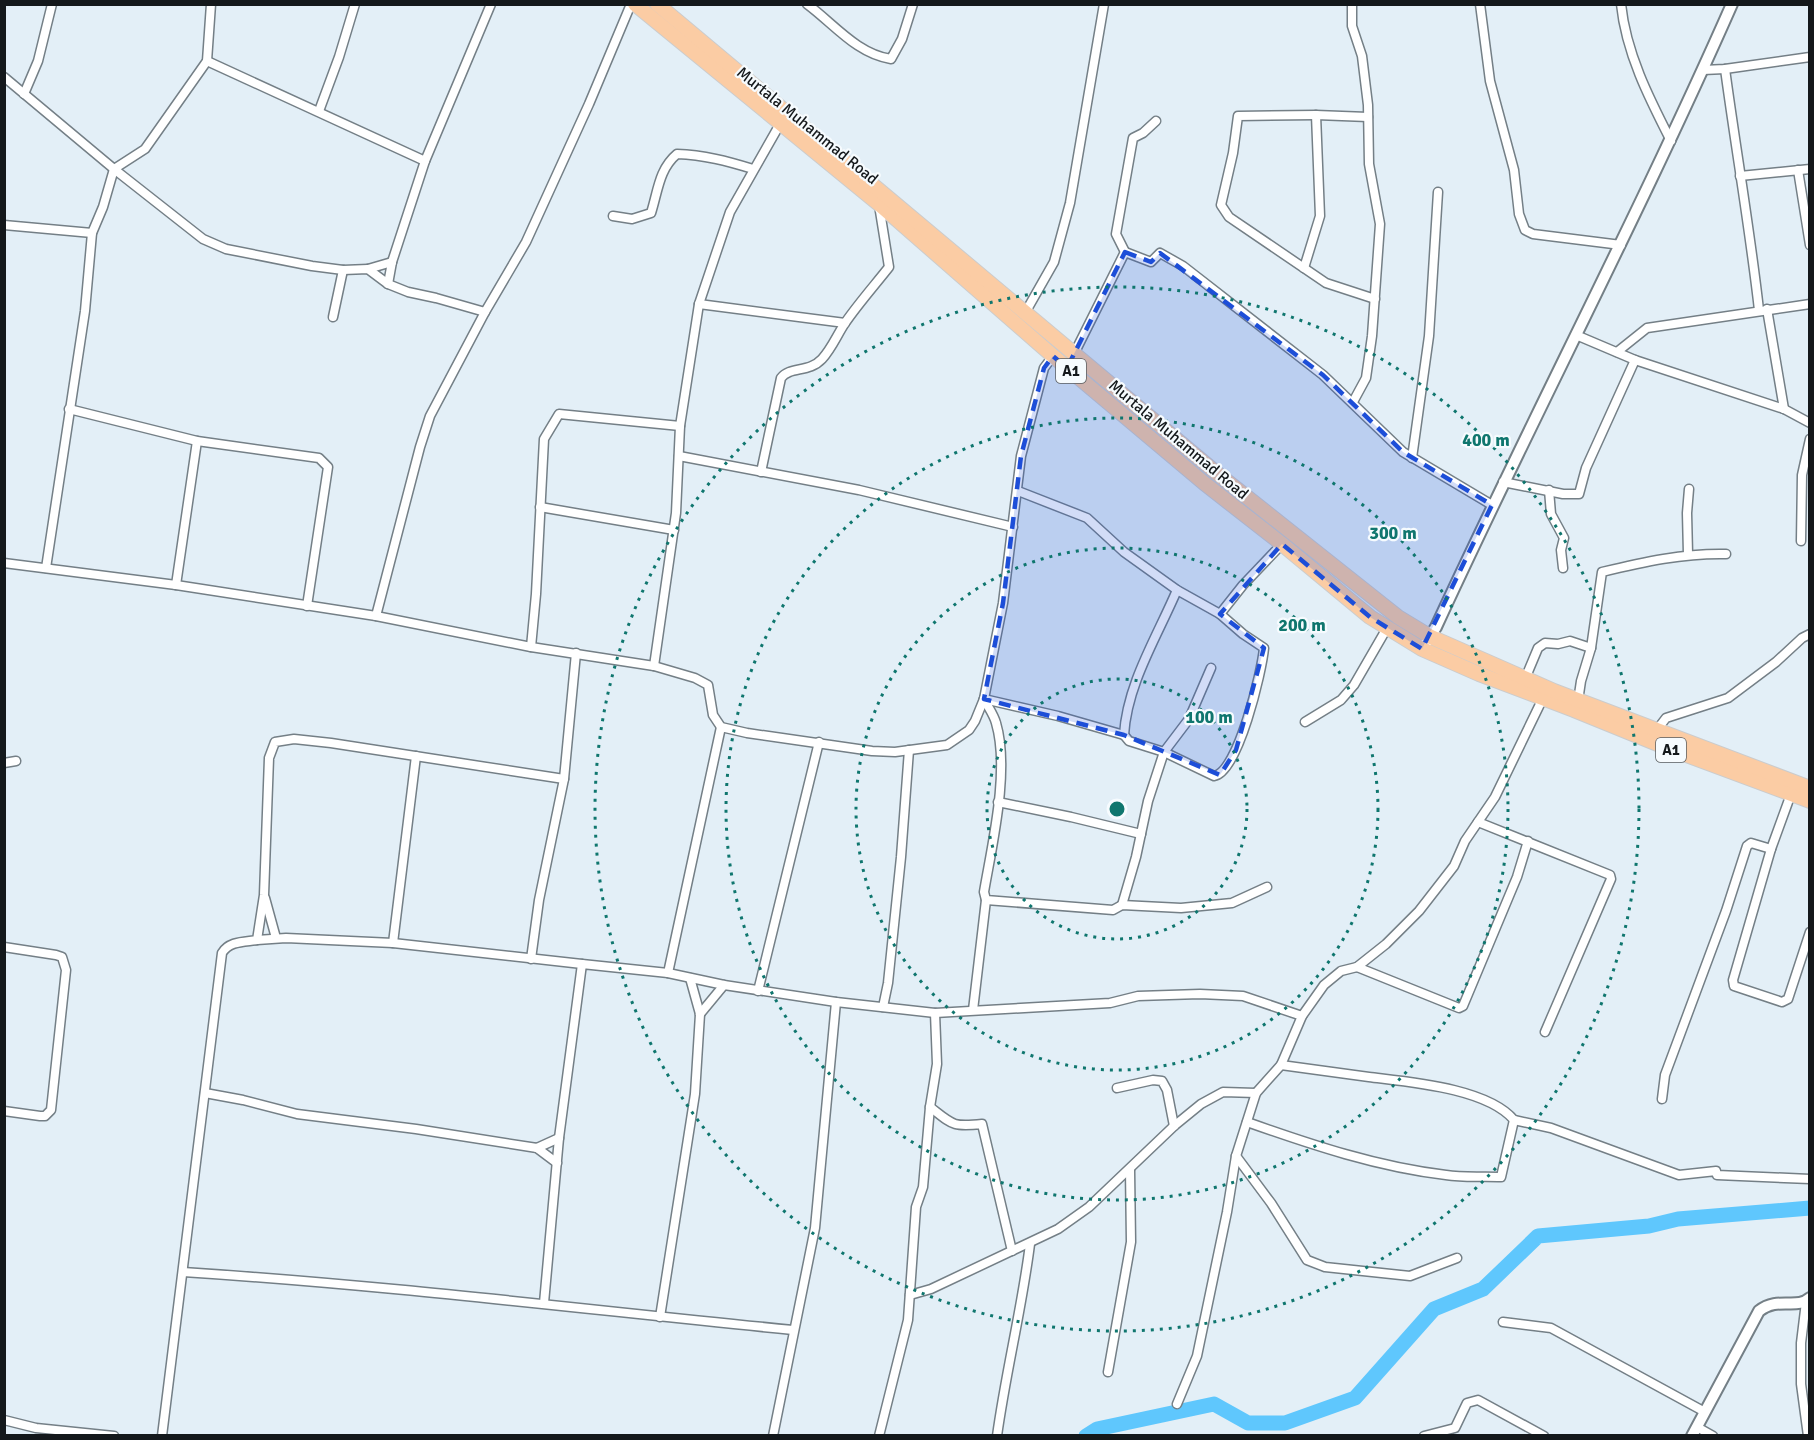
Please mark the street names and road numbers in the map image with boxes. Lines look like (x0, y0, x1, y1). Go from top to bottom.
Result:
street label: Murtala Muhammad Road (733, 63, 882, 189)
road number: A1 (1056, 359, 1086, 383)
street label: Murtala Muhammad Road (1104, 375, 1252, 504)
road number: A1 (1656, 738, 1686, 762)

